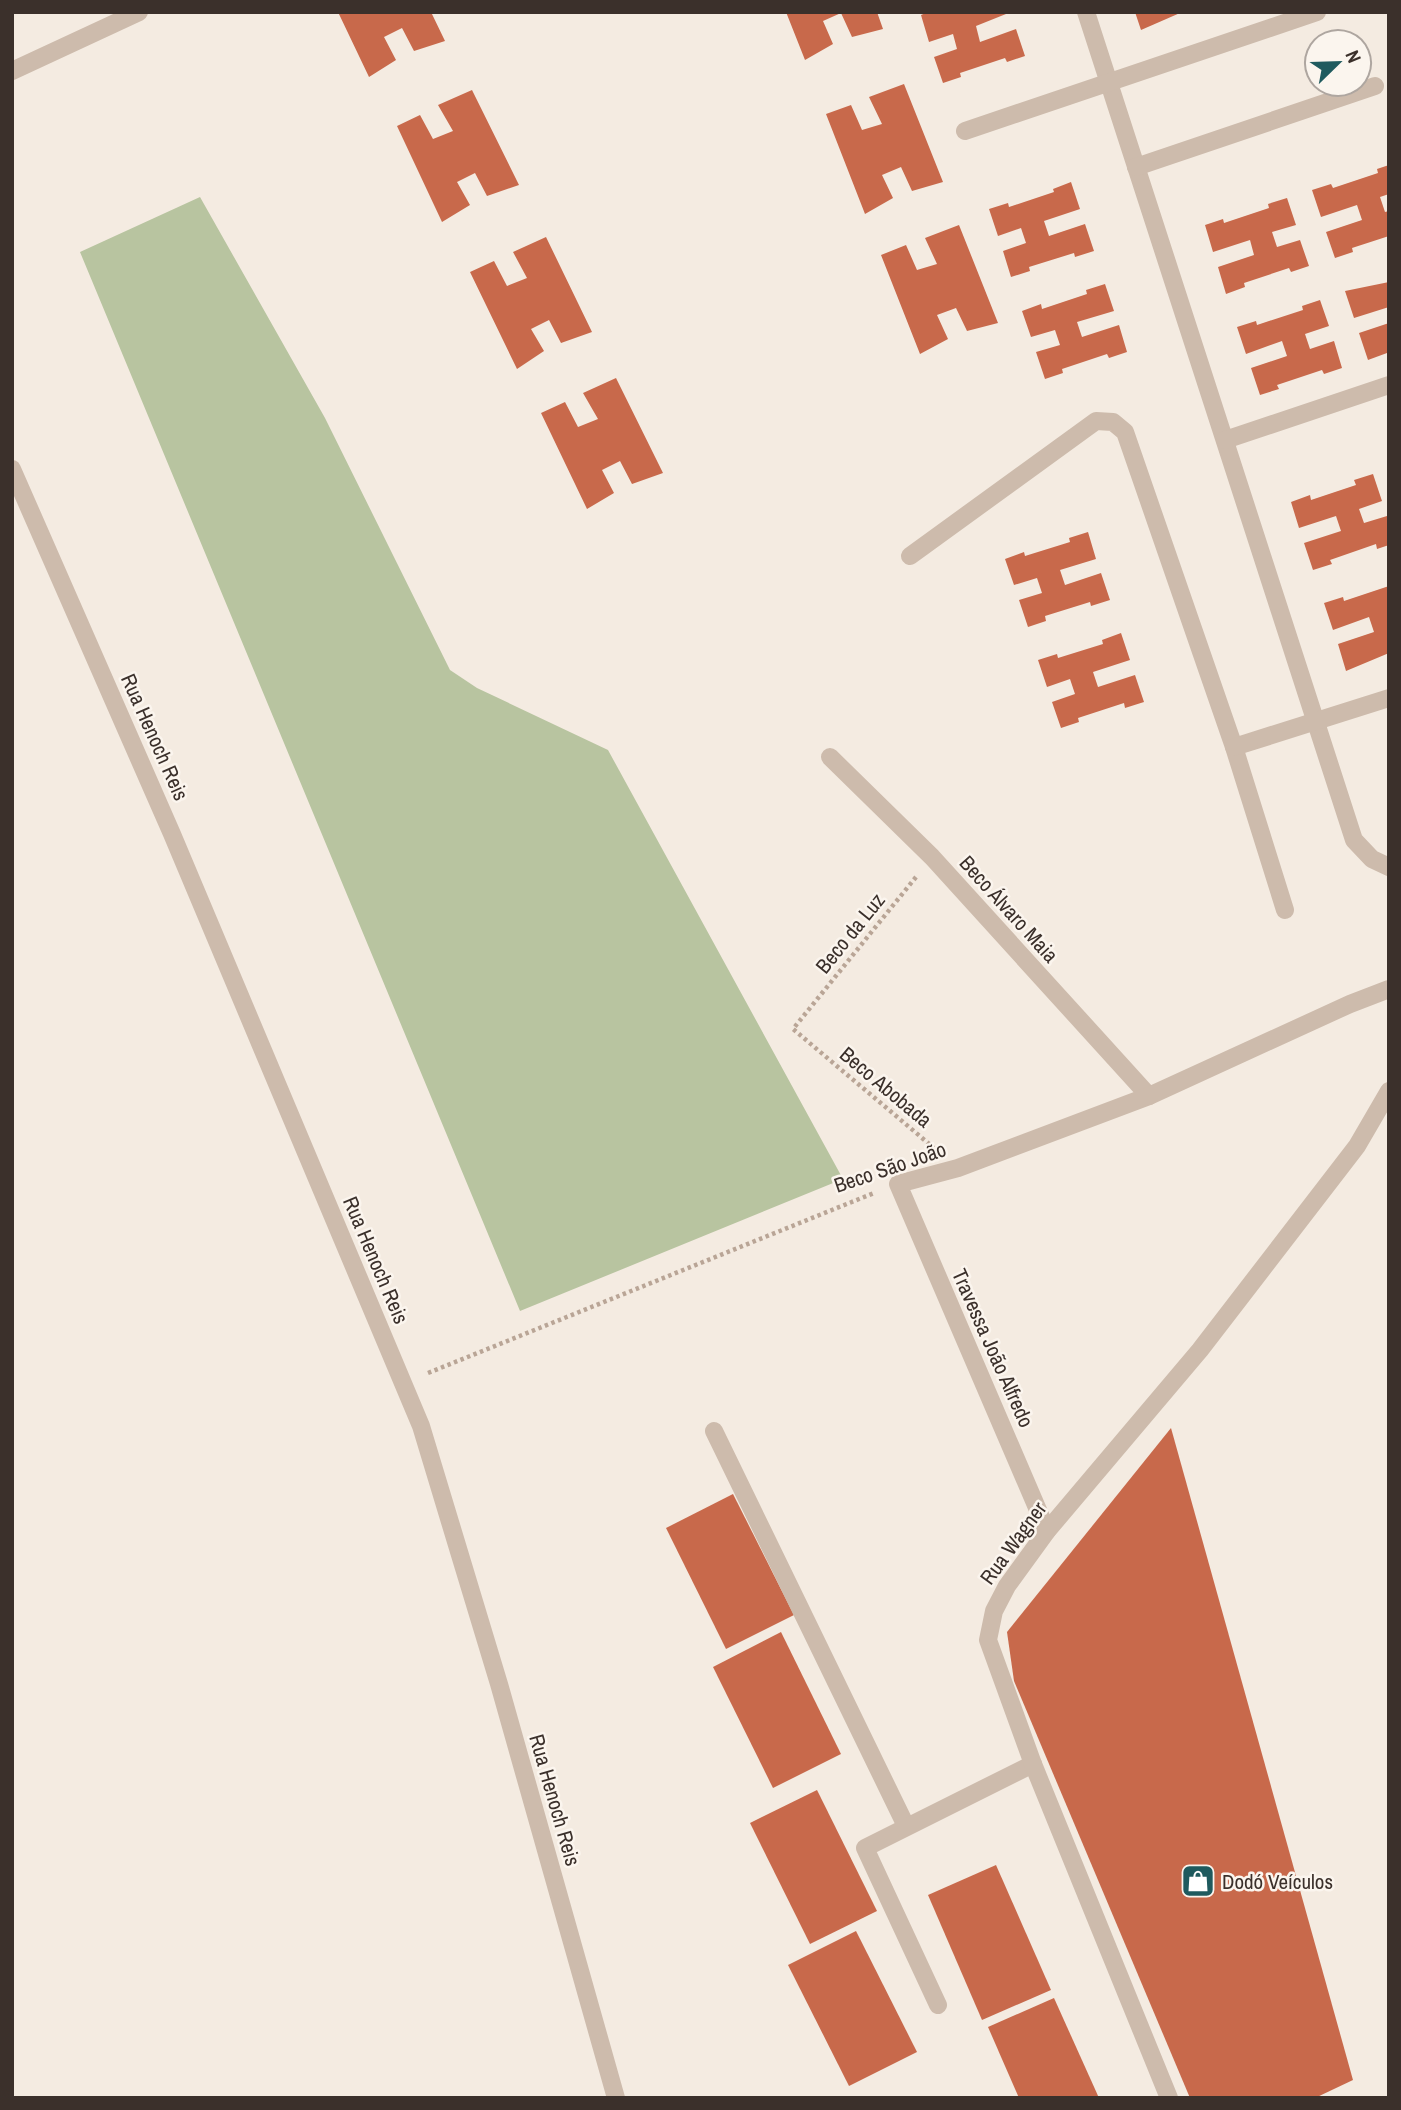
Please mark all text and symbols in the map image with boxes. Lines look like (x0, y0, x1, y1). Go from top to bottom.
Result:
north arrow (1303, 28, 1373, 98)
text: N (1339, 46, 1368, 67)
street label: Rua Henoch Reis (114, 669, 196, 805)
street label: Beco Álvaro Maia (953, 849, 1065, 969)
street label: Beco da Luz (809, 886, 892, 979)
street label: Beco Abobada (834, 1040, 939, 1134)
street label: Beco São João (830, 1134, 950, 1200)
street label: Rua Henoch Reis (336, 1192, 416, 1328)
street label: Travessa João Alfredo (945, 1264, 1041, 1432)
street label: Rua Wagner (973, 1495, 1053, 1590)
street label: Rua Henoch Reis (522, 1731, 588, 1869)
shop icon: Dodó Veículos (1179, 1862, 1217, 1900)
place label: Dodó Veículos (1222, 1867, 1333, 1896)

